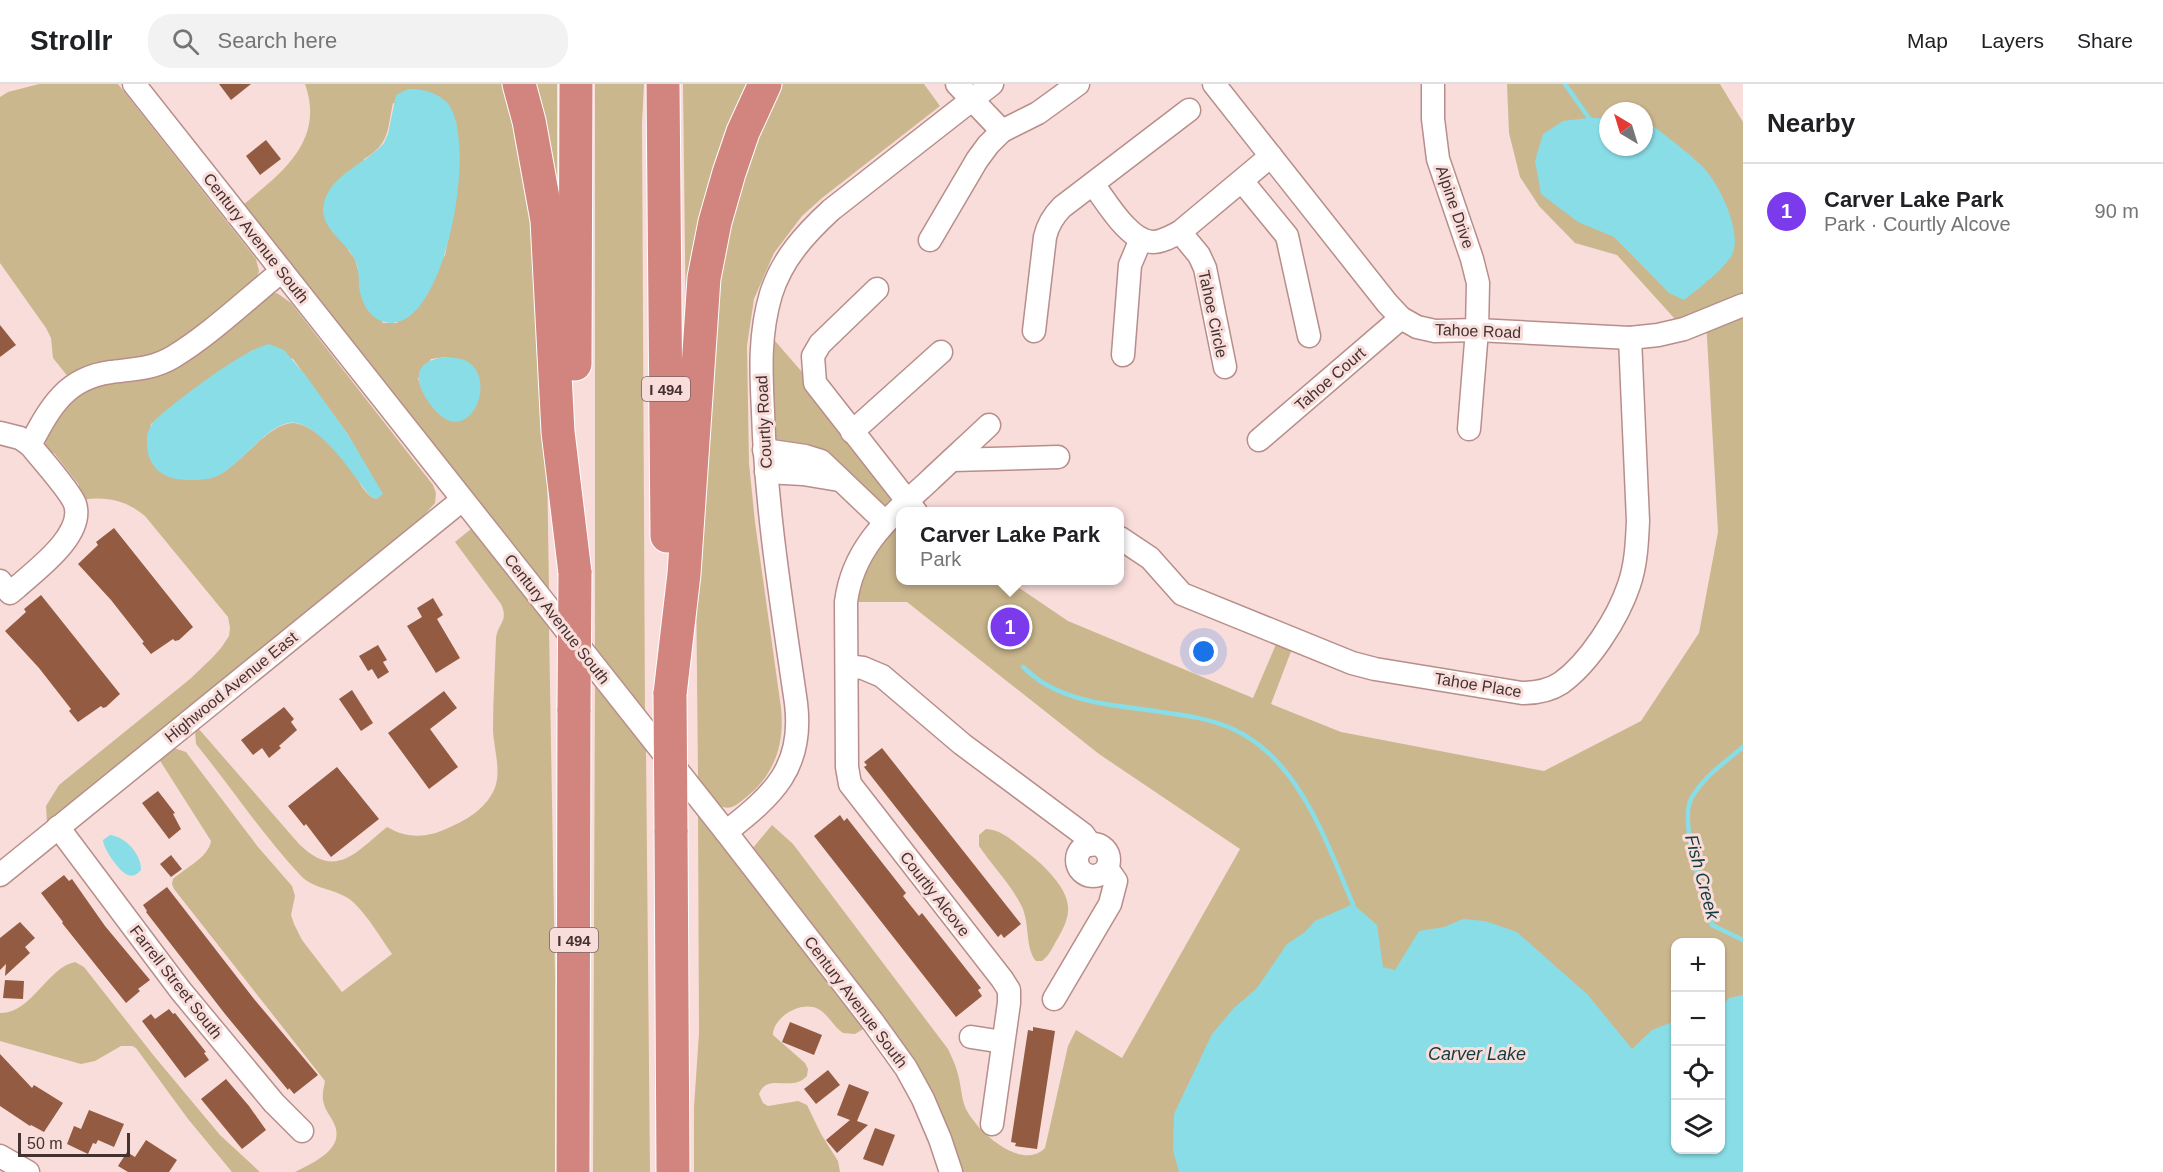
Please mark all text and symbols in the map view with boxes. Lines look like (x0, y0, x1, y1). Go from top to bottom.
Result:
search box (148, 14, 568, 68)
text: Strollr (30, 25, 112, 56)
icon: search (169, 25, 202, 58)
text: Search here (217, 28, 337, 53)
text: Map (1907, 29, 1948, 52)
text: Layers (1981, 29, 2044, 52)
text: Share (2077, 29, 2133, 52)
north arrow (1599, 102, 1653, 156)
text: Nearby (1767, 108, 1855, 138)
street label: Alpine Drive (1433, 163, 1477, 251)
street label: Century Avenue South (200, 170, 312, 306)
text: Carver Lake Park (1824, 187, 2004, 212)
text: 1 (1781, 200, 1792, 222)
text: 90 m (2095, 200, 2139, 222)
text: Park · Courtly Alcove (1824, 213, 2011, 235)
street label: Tahoe Circle (1195, 269, 1231, 359)
street label: Tahoe Road (1435, 321, 1521, 341)
street label: Tahoe Court (1292, 344, 1369, 414)
street label: Courtly Road (753, 375, 775, 469)
road number: I 494 (642, 377, 690, 401)
popup (896, 507, 1124, 585)
text: Carver Lake Park (920, 522, 1100, 547)
text: Park (920, 548, 961, 570)
street label: Century Avenue South (501, 551, 613, 687)
pin: 1 (990, 604, 1030, 650)
street label: Highwood Avenue East (161, 628, 301, 746)
your location (1189, 637, 1218, 666)
street label: Tahoe Place (1433, 670, 1523, 700)
water label: Fish Creek (1681, 832, 1723, 923)
street label: Courtly Alcove (897, 848, 973, 940)
street label: Farrell Street South (127, 922, 225, 1042)
road number: I 494 (550, 928, 598, 952)
street label: Century Avenue South (801, 933, 911, 1071)
map controls (1671, 938, 1725, 1154)
button: + (1671, 938, 1725, 992)
button: − (1671, 992, 1725, 1046)
water label: Carver Lake (1428, 1044, 1526, 1064)
button: locate (1671, 1046, 1725, 1100)
button: layers (1671, 1100, 1725, 1154)
scale bar (18, 1130, 130, 1158)
text: 50 m (27, 1135, 63, 1152)

